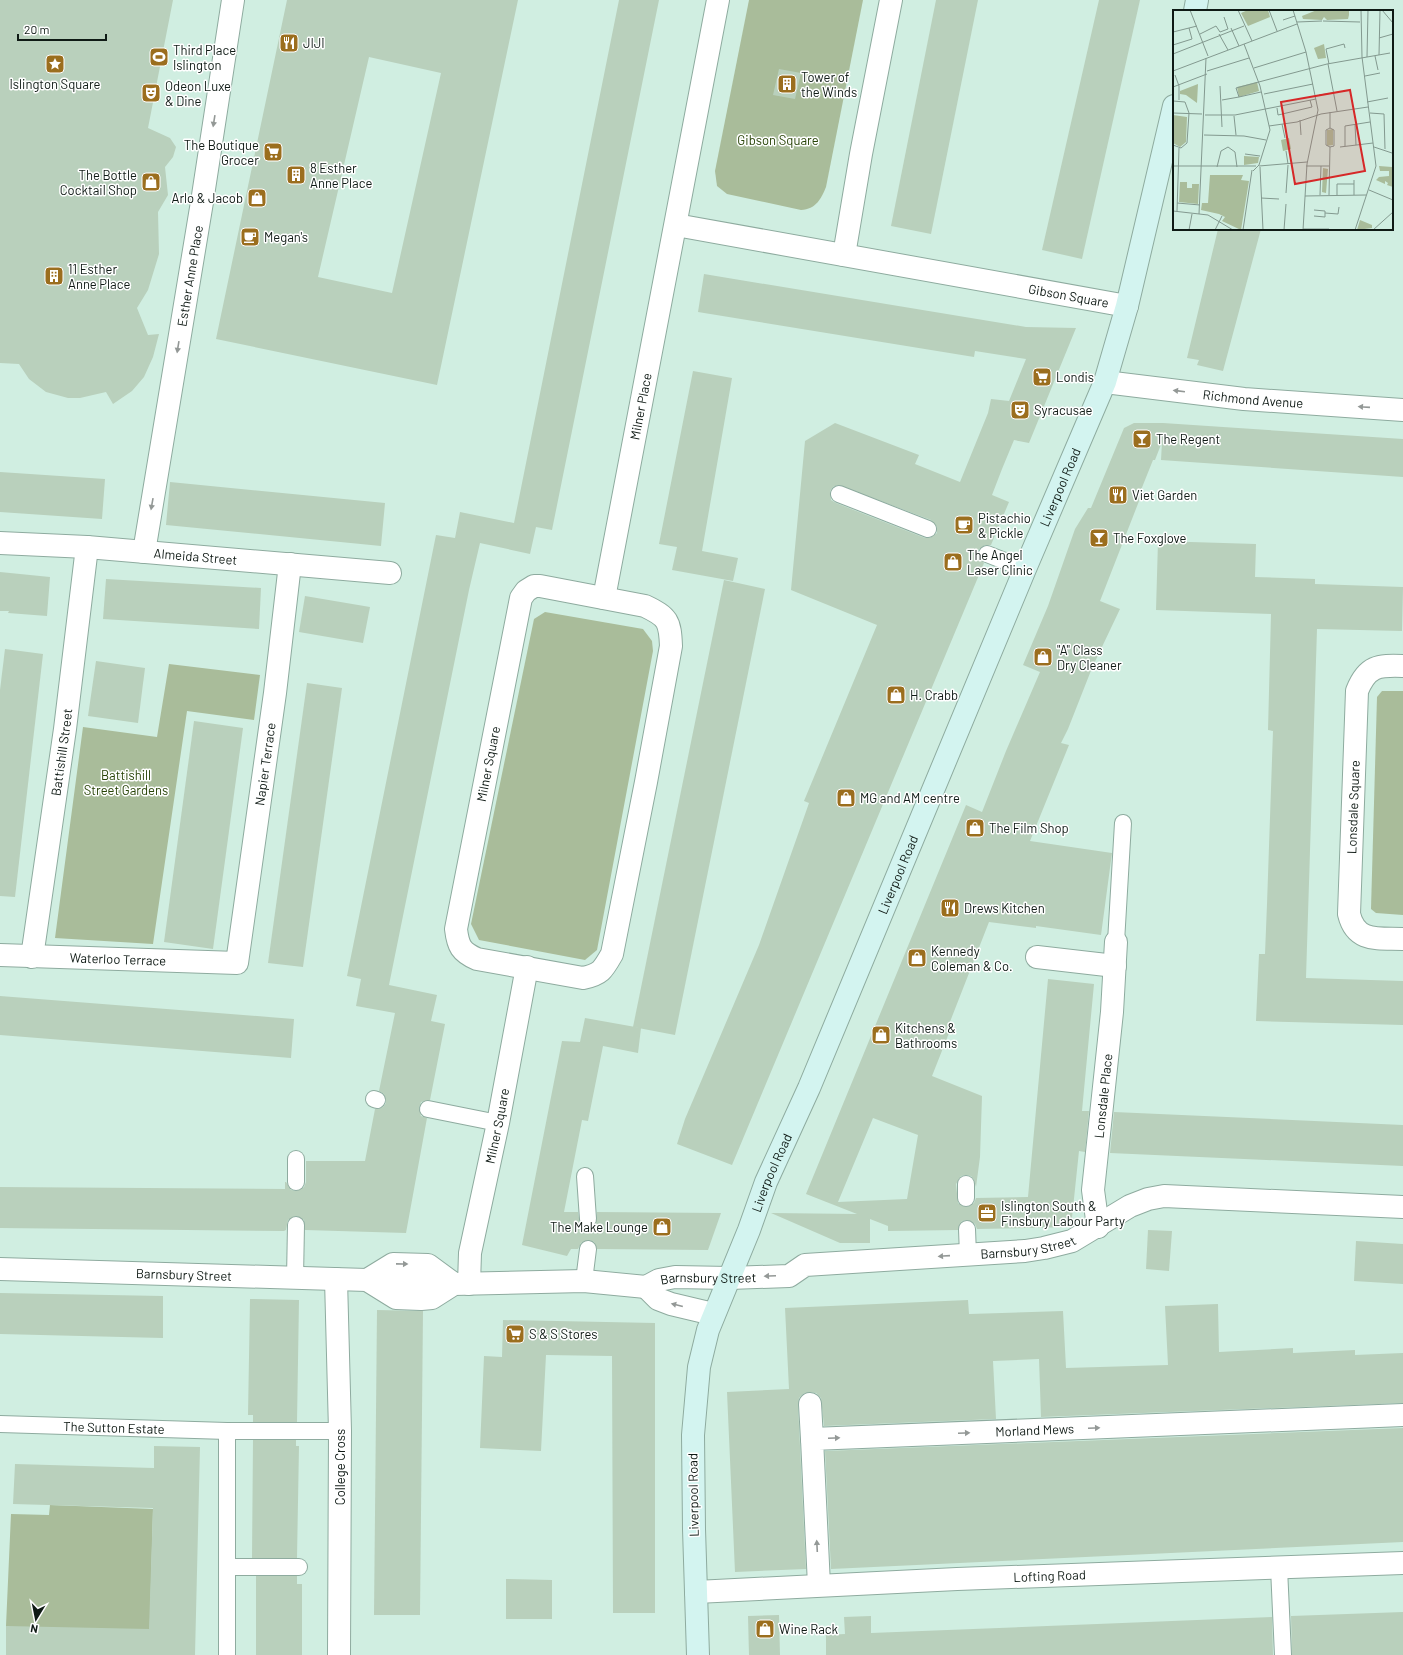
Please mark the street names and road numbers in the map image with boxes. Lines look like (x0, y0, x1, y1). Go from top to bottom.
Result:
street label: Esther Anne Place (174, 224, 206, 328)
street label: Gibson Square (1027, 280, 1110, 311)
street label: Milner Place (626, 372, 655, 441)
street label: Richmond Avenue (1202, 386, 1304, 411)
street label: Liverpool Road (1036, 445, 1084, 529)
street label: Almeida Street (153, 545, 238, 568)
street label: Battishill Street (47, 707, 75, 797)
street label: Napier Terrace (251, 722, 279, 807)
street label: Milner Square (473, 725, 503, 803)
street label: Lonsdale Square (1343, 760, 1363, 854)
street label: Liverpool Road (874, 833, 921, 916)
street label: Waterloo Terrace (69, 949, 167, 969)
street label: Lonsdale Place (1091, 1053, 1116, 1139)
street label: Milner Square (481, 1087, 512, 1165)
street label: Liverpool Road (748, 1131, 795, 1214)
street label: Barnsbury Street (980, 1232, 1079, 1262)
street label: Barnsbury Street (136, 1265, 232, 1284)
street label: Barnsbury Street (659, 1269, 756, 1288)
street label: The Sutton Estate (63, 1418, 165, 1437)
street label: Morland Mews (995, 1420, 1074, 1440)
street label: College Cross (332, 1429, 348, 1505)
street label: Liverpool Road (684, 1453, 702, 1537)
street label: Lofting Road (1013, 1566, 1086, 1585)

